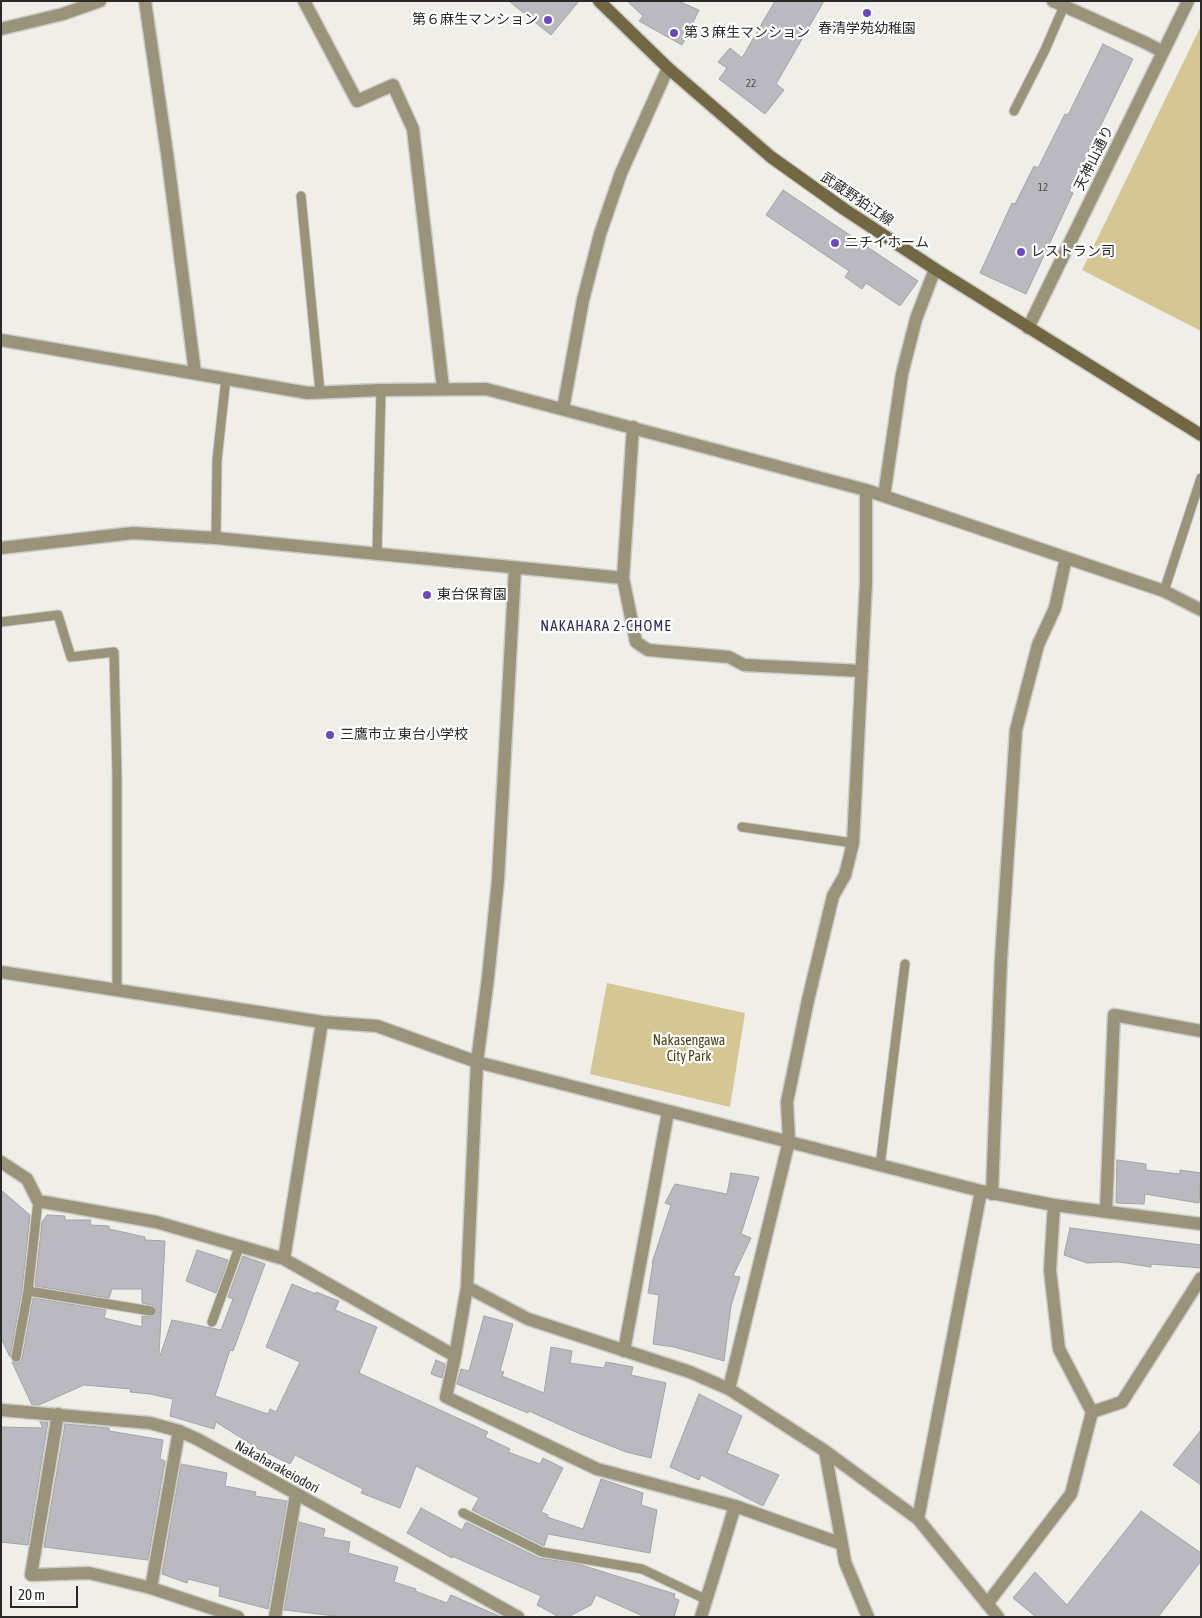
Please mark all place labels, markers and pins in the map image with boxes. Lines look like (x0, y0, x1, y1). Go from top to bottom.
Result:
marker: 春清学苑幼稚園 (861, 7, 873, 19)
place label: 第６麻生マンション (412, 12, 538, 28)
marker: 第６麻生マンション (542, 14, 554, 26)
place label: 春清学苑幼稚園 (818, 21, 916, 37)
place label: 第３麻生マンション (684, 25, 810, 41)
marker: 第３麻生マンション (668, 27, 680, 39)
place label: ニチイホーム (845, 235, 929, 251)
marker: ニチイホーム (829, 237, 841, 249)
place label: レストラン司 (1031, 244, 1115, 260)
marker: レストラン司 (1015, 246, 1027, 258)
place label: 東台保育園 (437, 587, 507, 603)
marker: 東台保育園 (421, 589, 433, 601)
place label: 三鷹市立 東台小学校 (340, 727, 468, 743)
marker: 三鷹市立 東台小学校 (324, 729, 336, 741)

